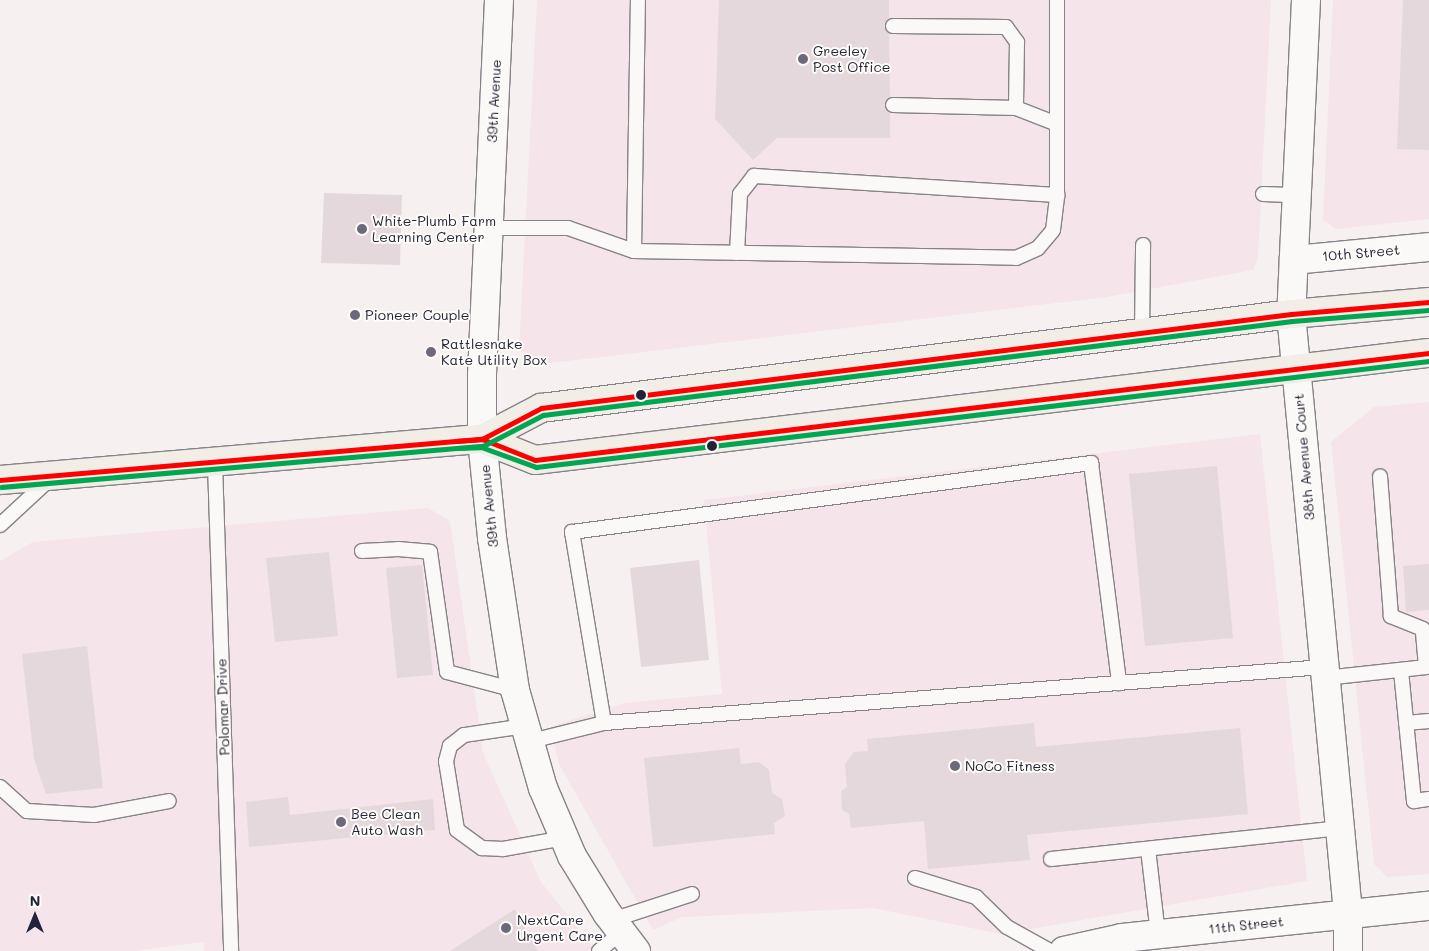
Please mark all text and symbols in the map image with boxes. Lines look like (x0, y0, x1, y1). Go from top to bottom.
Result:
place label: Greeley Post Office (813, 43, 890, 75)
marker: Greeley Post Office (797, 53, 809, 65)
street label: 39th Avenue (483, 59, 505, 143)
place label: White-Plumb Farm Learning Center (372, 213, 496, 246)
marker: White-Plumb Farm Learning Center (356, 223, 368, 235)
street label: 10th Street (1321, 241, 1401, 265)
place label: Pioneer Couple (365, 307, 470, 323)
marker: Pioneer Couple (349, 309, 361, 321)
place label: Rattlesnake Kate Utility Box (441, 336, 547, 368)
marker: Rattlesnake Kate Utility Box (425, 346, 437, 358)
unlabelled marker (636, 390, 646, 400)
street label: 38th Avenue Court (1290, 393, 1318, 521)
unlabelled marker (707, 441, 717, 451)
street label: 39th Avenue (476, 464, 502, 548)
street label: Polomar Drive (213, 658, 233, 756)
place label: NoCo Fitness (965, 758, 1055, 774)
marker: NoCo Fitness (949, 760, 961, 772)
place label: Bee Clean Auto Wash (351, 806, 423, 839)
marker: Bee Clean Auto Wash (335, 816, 347, 828)
north arrow (10, 891, 60, 941)
text: N (30, 891, 40, 910)
place label: NextCare Urgent Care (517, 912, 603, 944)
street label: 11th Street (1208, 913, 1284, 937)
marker: NextCare Urgent Care (499, 921, 513, 935)

